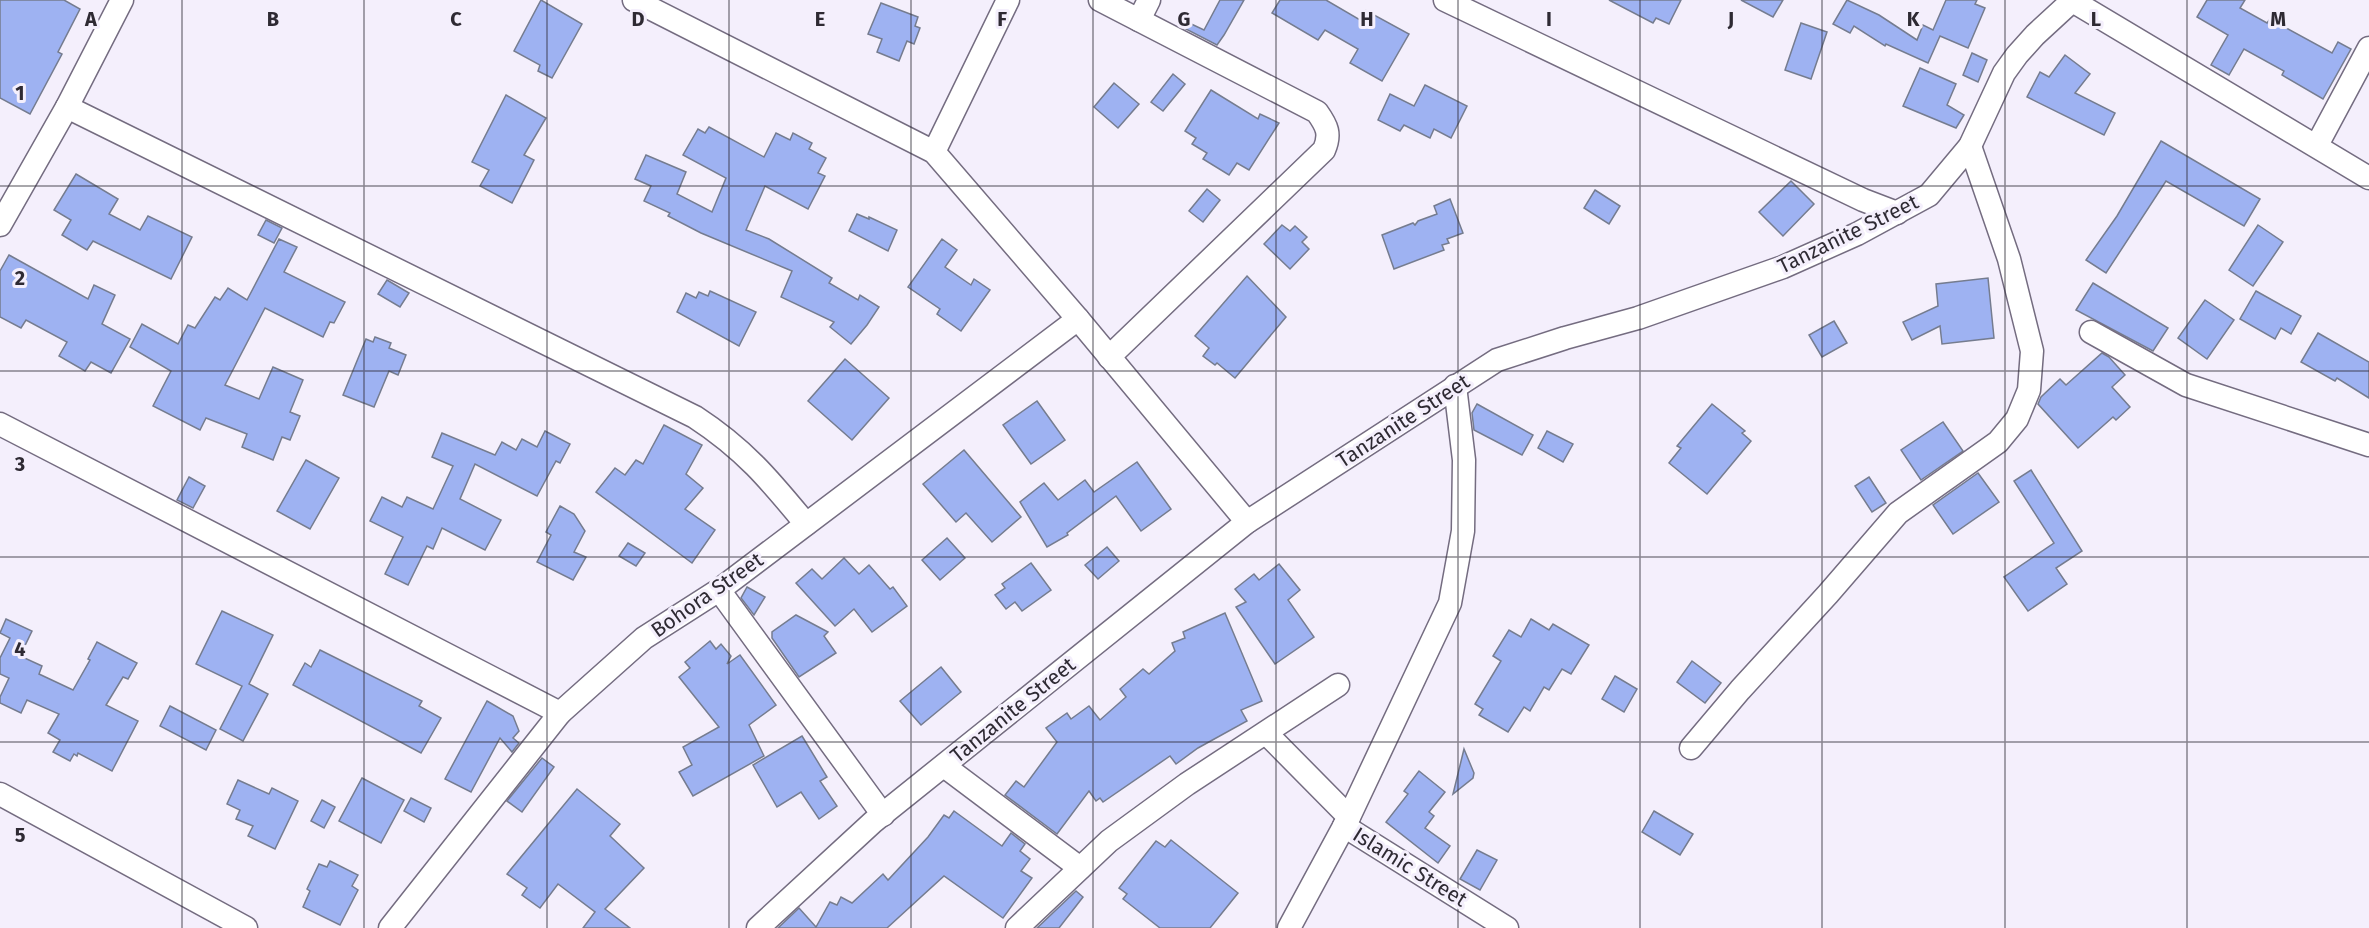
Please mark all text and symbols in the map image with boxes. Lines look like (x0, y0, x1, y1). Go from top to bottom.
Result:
text: A (84, 7, 98, 31)
text: B (267, 7, 279, 31)
text: C (450, 7, 462, 31)
text: D (631, 7, 645, 31)
text: E (815, 7, 825, 31)
text: F (997, 7, 1007, 31)
text: G (1178, 7, 1190, 31)
text: H (1360, 7, 1374, 31)
text: I (1546, 7, 1552, 31)
text: J (1727, 7, 1734, 31)
text: K (1907, 7, 1920, 31)
text: L (2091, 7, 2101, 31)
text: M (2270, 7, 2286, 31)
text: 1 (15, 81, 25, 105)
street label: Tanzanite Street (1773, 189, 1923, 279)
text: 2 (15, 266, 25, 290)
street label: Tanzanite Street (1332, 368, 1475, 474)
text: 3 (14, 452, 25, 476)
street label: Bohora Street (646, 547, 768, 643)
text: 4 (14, 637, 26, 661)
street label: Tanzanite Street (945, 651, 1081, 768)
street label: Islamic Street (1348, 822, 1472, 913)
text: 5 (15, 823, 26, 847)

